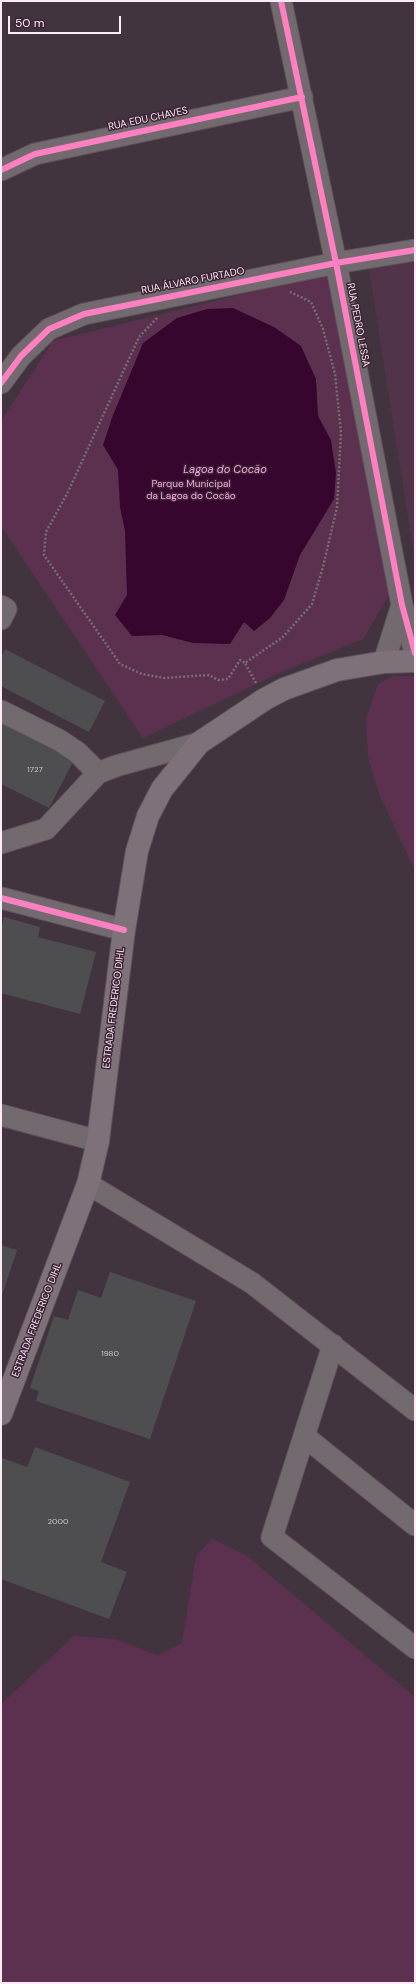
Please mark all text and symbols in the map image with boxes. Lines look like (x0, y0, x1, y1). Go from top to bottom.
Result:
scale bar (10, 8, 123, 34)
text: 50 m (15, 15, 44, 31)
street label: RUA EDU CHAVES (107, 105, 189, 133)
street label: RUA ÁLVARO FURTADO (140, 265, 246, 297)
street label: RUA PEDRO LESSA (344, 282, 372, 368)
water label: Lagoa do Cocão (183, 463, 267, 477)
park label: Parque Municipal da Lagoa do Cocão (146, 478, 236, 502)
house number: 1727 (27, 765, 43, 775)
street label: ESTRADA FREDERICO DIHL (101, 947, 127, 1069)
street label: ESTRADA FREDERICO DIHL (10, 1261, 64, 1379)
house number: 1980 (101, 1349, 119, 1359)
house number: 2000 (48, 1517, 68, 1527)

